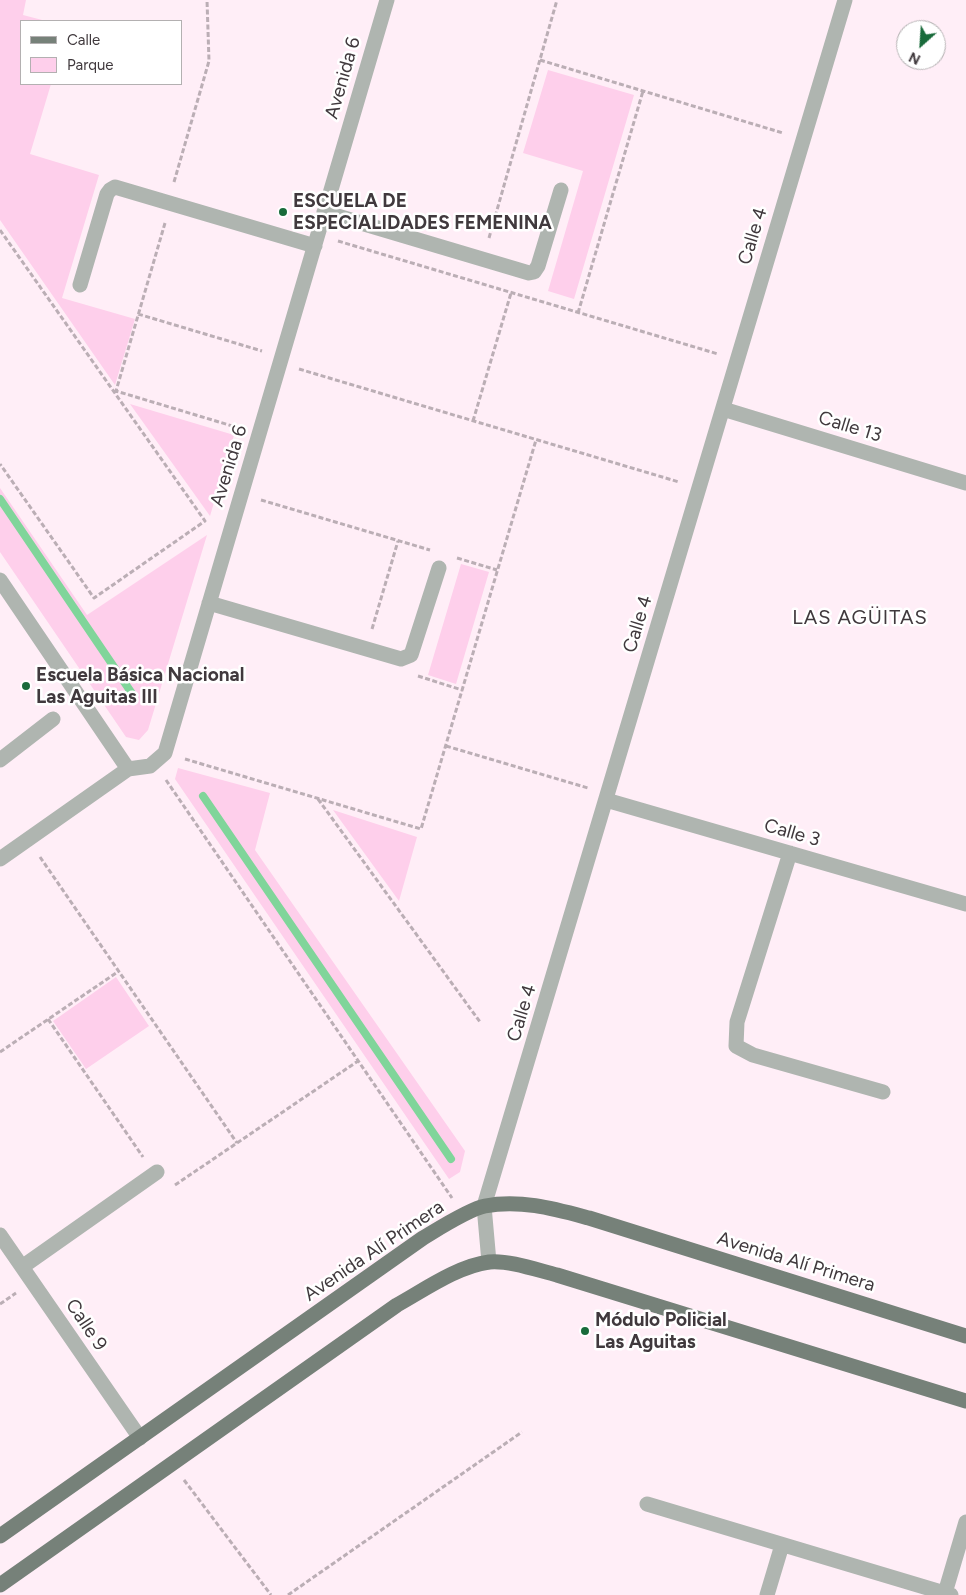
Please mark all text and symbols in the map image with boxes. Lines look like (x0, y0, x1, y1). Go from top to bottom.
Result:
legend (20, 20, 182, 85)
north arrow (896, 20, 946, 70)
text: Calle (67, 31, 100, 49)
street label: Avenida 6 (320, 35, 366, 121)
text: N (906, 48, 923, 68)
text: Parque (67, 56, 114, 74)
place label: ESCUELA DE ESPECIALIDADES FEMENINA (293, 190, 552, 234)
street label: Calle 4 (734, 205, 772, 267)
marker: ESCUELA DE ESPECIALIDADES FEMENINA (277, 206, 289, 218)
street label: Calle 13 (816, 407, 884, 447)
street label: Avenida 6 (206, 423, 252, 509)
street label: Calle 4 (619, 593, 657, 655)
district label: LAS AGÜITAS (791, 606, 929, 630)
place label: Escuela Básica Nacional Las Aguitas III (36, 664, 244, 708)
marker: Escuela Básica Nacional Las Aguitas III (20, 680, 32, 692)
street label: Calle 3 (761, 814, 823, 852)
street label: Calle 4 (503, 982, 541, 1044)
street label: Avenida Alí Primera (300, 1196, 448, 1306)
street label: Avenida Alí Primera (714, 1227, 878, 1297)
street label: Calle 9 (60, 1295, 112, 1355)
place label: Módulo Policial Las Aguitas (595, 1309, 727, 1353)
marker: Módulo Policial Las Aguitas (579, 1325, 591, 1337)

